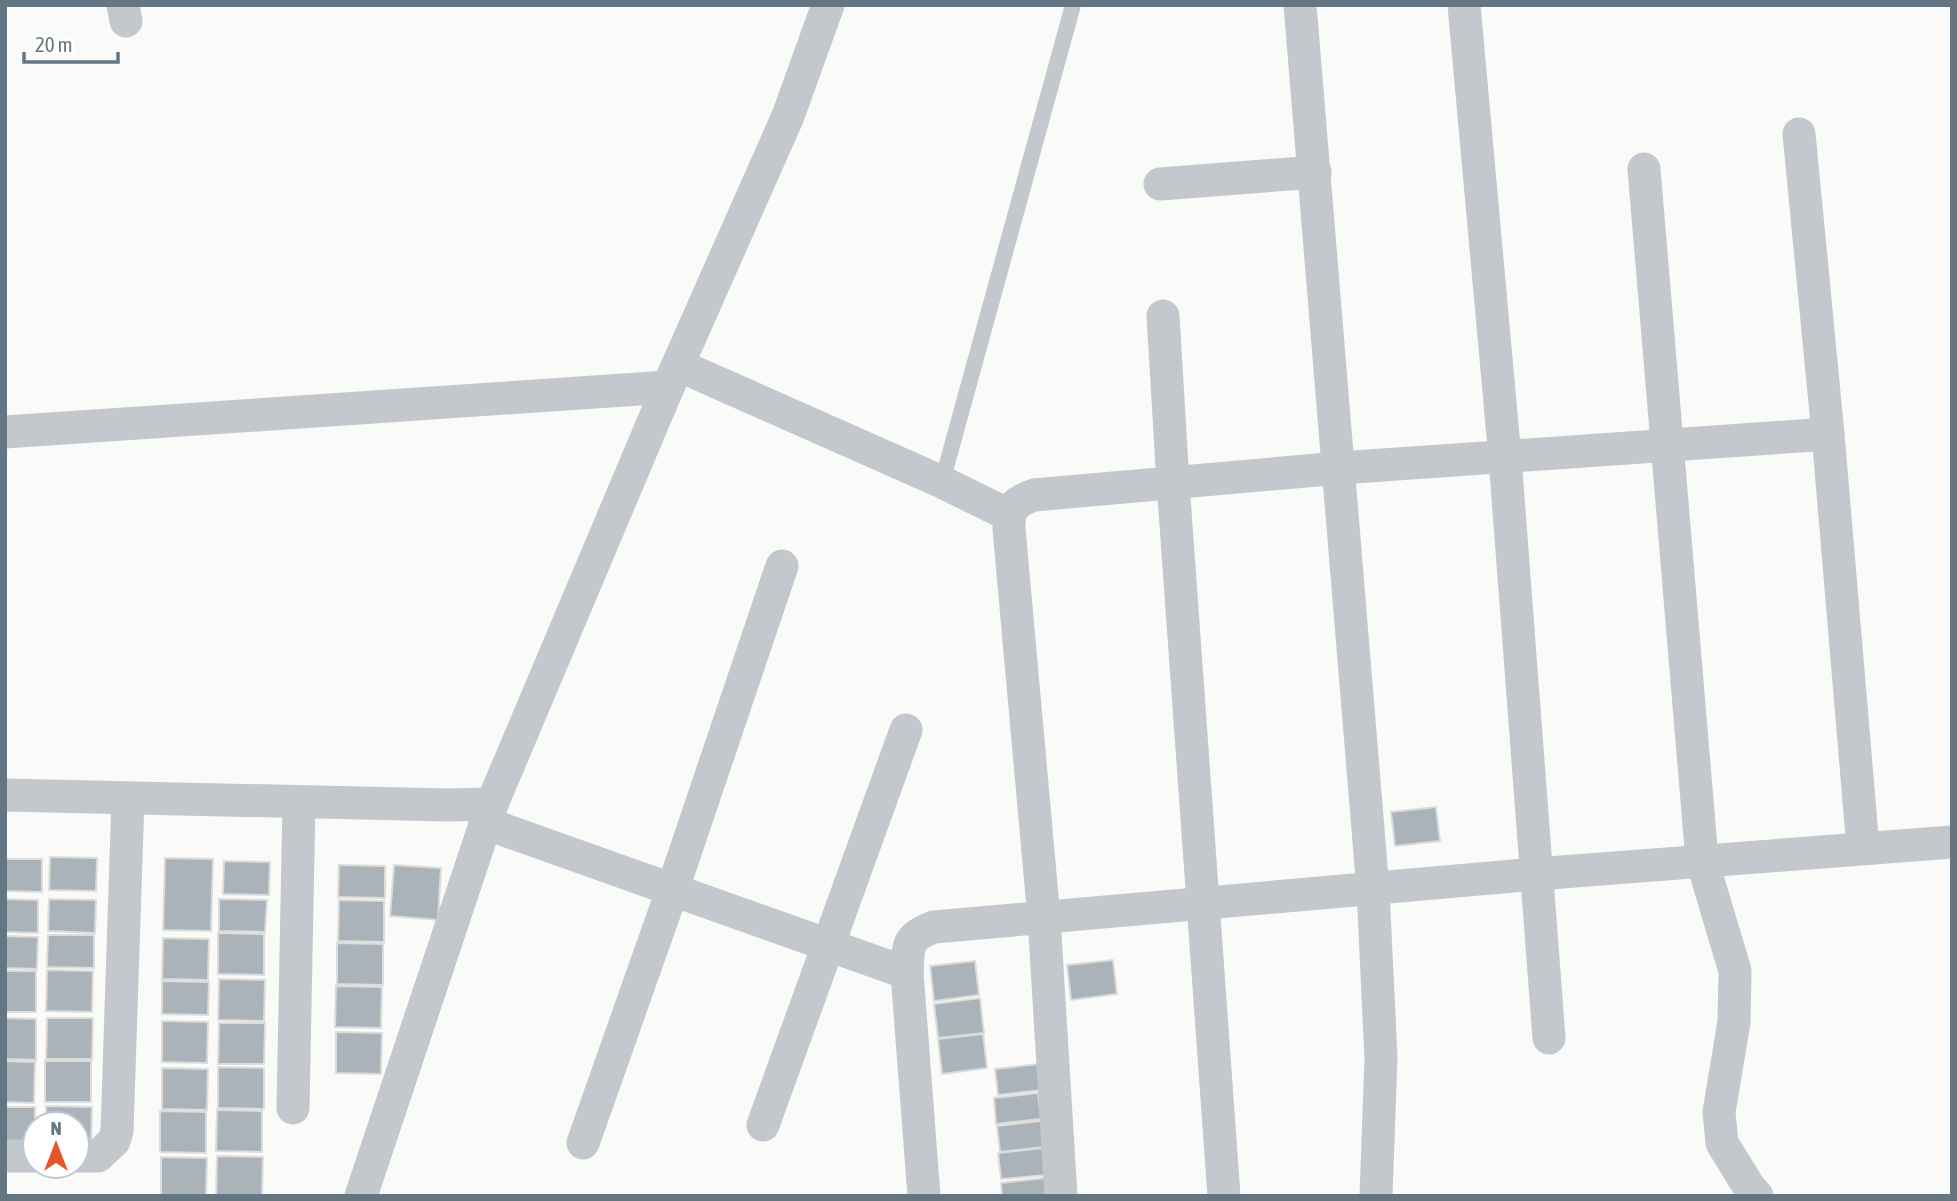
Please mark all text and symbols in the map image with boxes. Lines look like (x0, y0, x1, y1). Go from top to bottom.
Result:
scale bar (24, 21, 119, 65)
text: 20 m (35, 32, 73, 56)
north arrow (21, 1110, 91, 1180)
text: N (50, 1117, 62, 1139)

